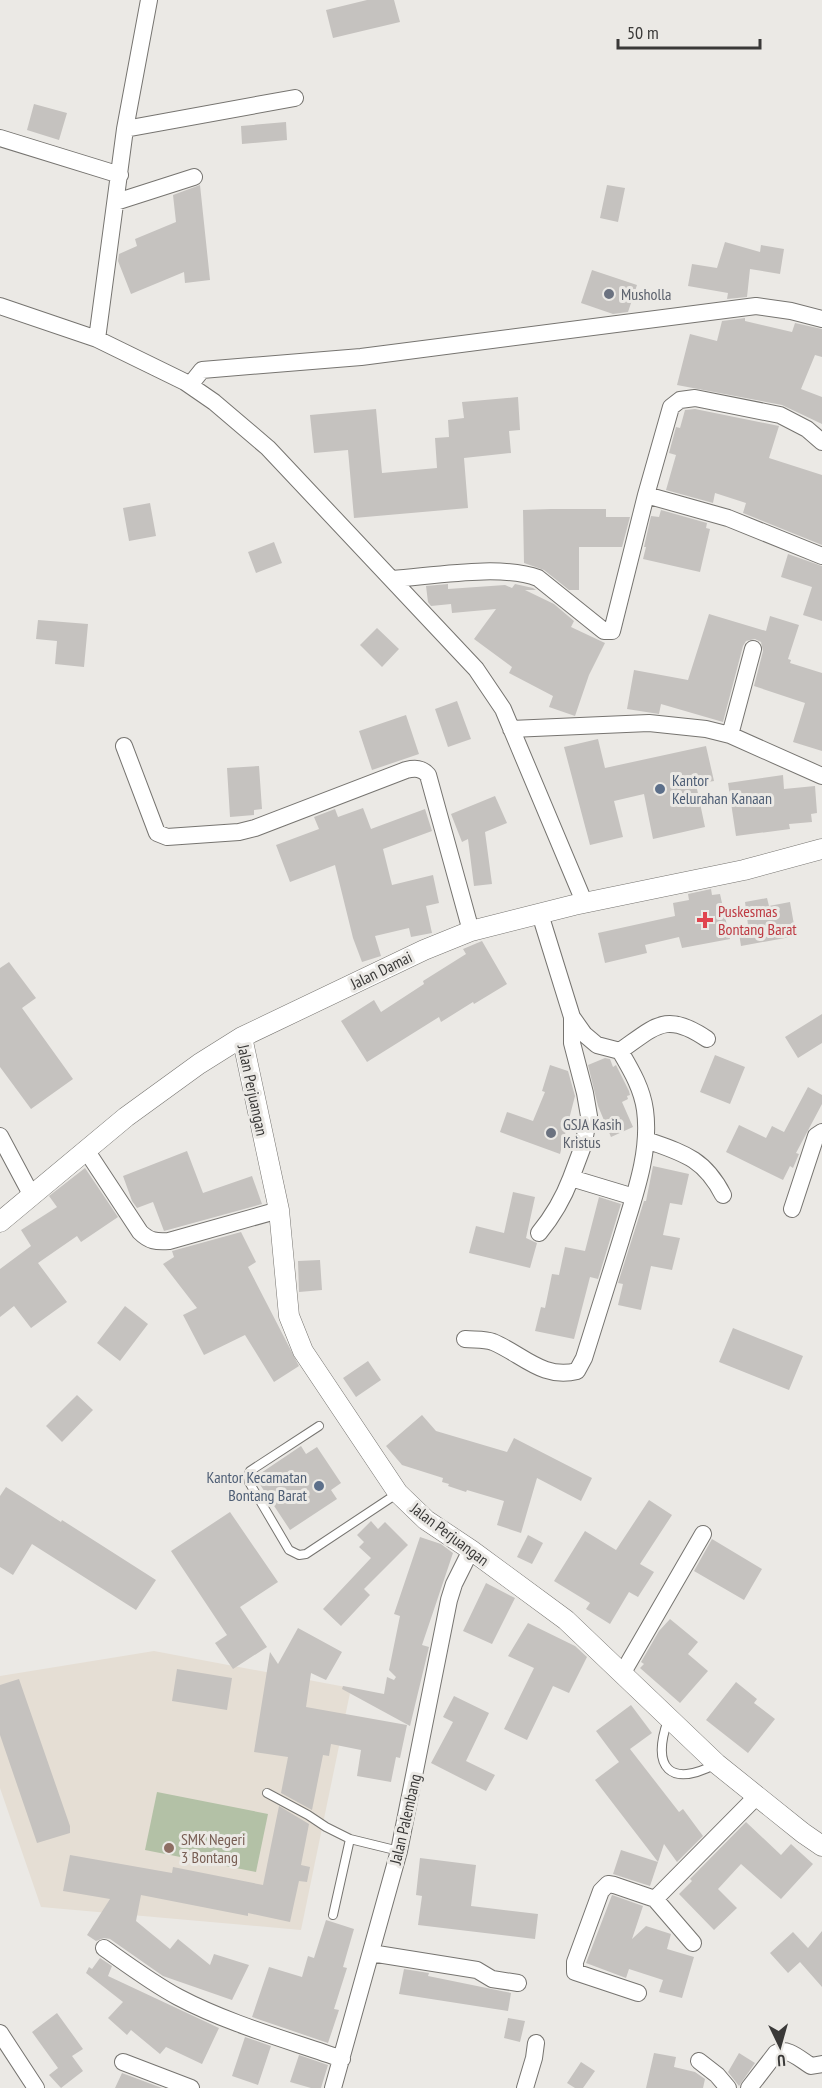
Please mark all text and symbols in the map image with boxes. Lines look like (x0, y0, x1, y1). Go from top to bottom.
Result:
scale bar (618, 12, 760, 50)
text: 50 m (627, 21, 659, 44)
place label: Musholla (621, 284, 671, 304)
marker: Musholla (602, 287, 616, 301)
place label: Kantor Kelurahan Kanaan (672, 770, 772, 808)
marker: Kantor Kelurahan Kanaan (653, 782, 667, 796)
place label: Puskesmas Bontang Barat (718, 901, 797, 939)
marker: Puskesmas Bontang Barat (696, 911, 714, 929)
street label: Jalan Damai (346, 947, 415, 994)
street label: Jalan Perjuangan (233, 1042, 272, 1137)
place label: GSJA Kasih Kristus (563, 1114, 622, 1152)
marker: GSJA Kasih Kristus (544, 1126, 558, 1140)
place label: Kantor Kecamatan Bontang Barat (207, 1467, 308, 1505)
marker: Kantor Kecamatan Bontang Barat (312, 1479, 326, 1493)
street label: Jalan Perjuangan (406, 1498, 493, 1570)
street label: Jalan Palembang (385, 1772, 425, 1867)
place label: SMK Negeri 3 Bontang (181, 1829, 245, 1867)
marker: SMK Negeri 3 Bontang (162, 1841, 176, 1855)
north arrow (750, 2016, 810, 2076)
text: U (776, 2051, 786, 2071)

